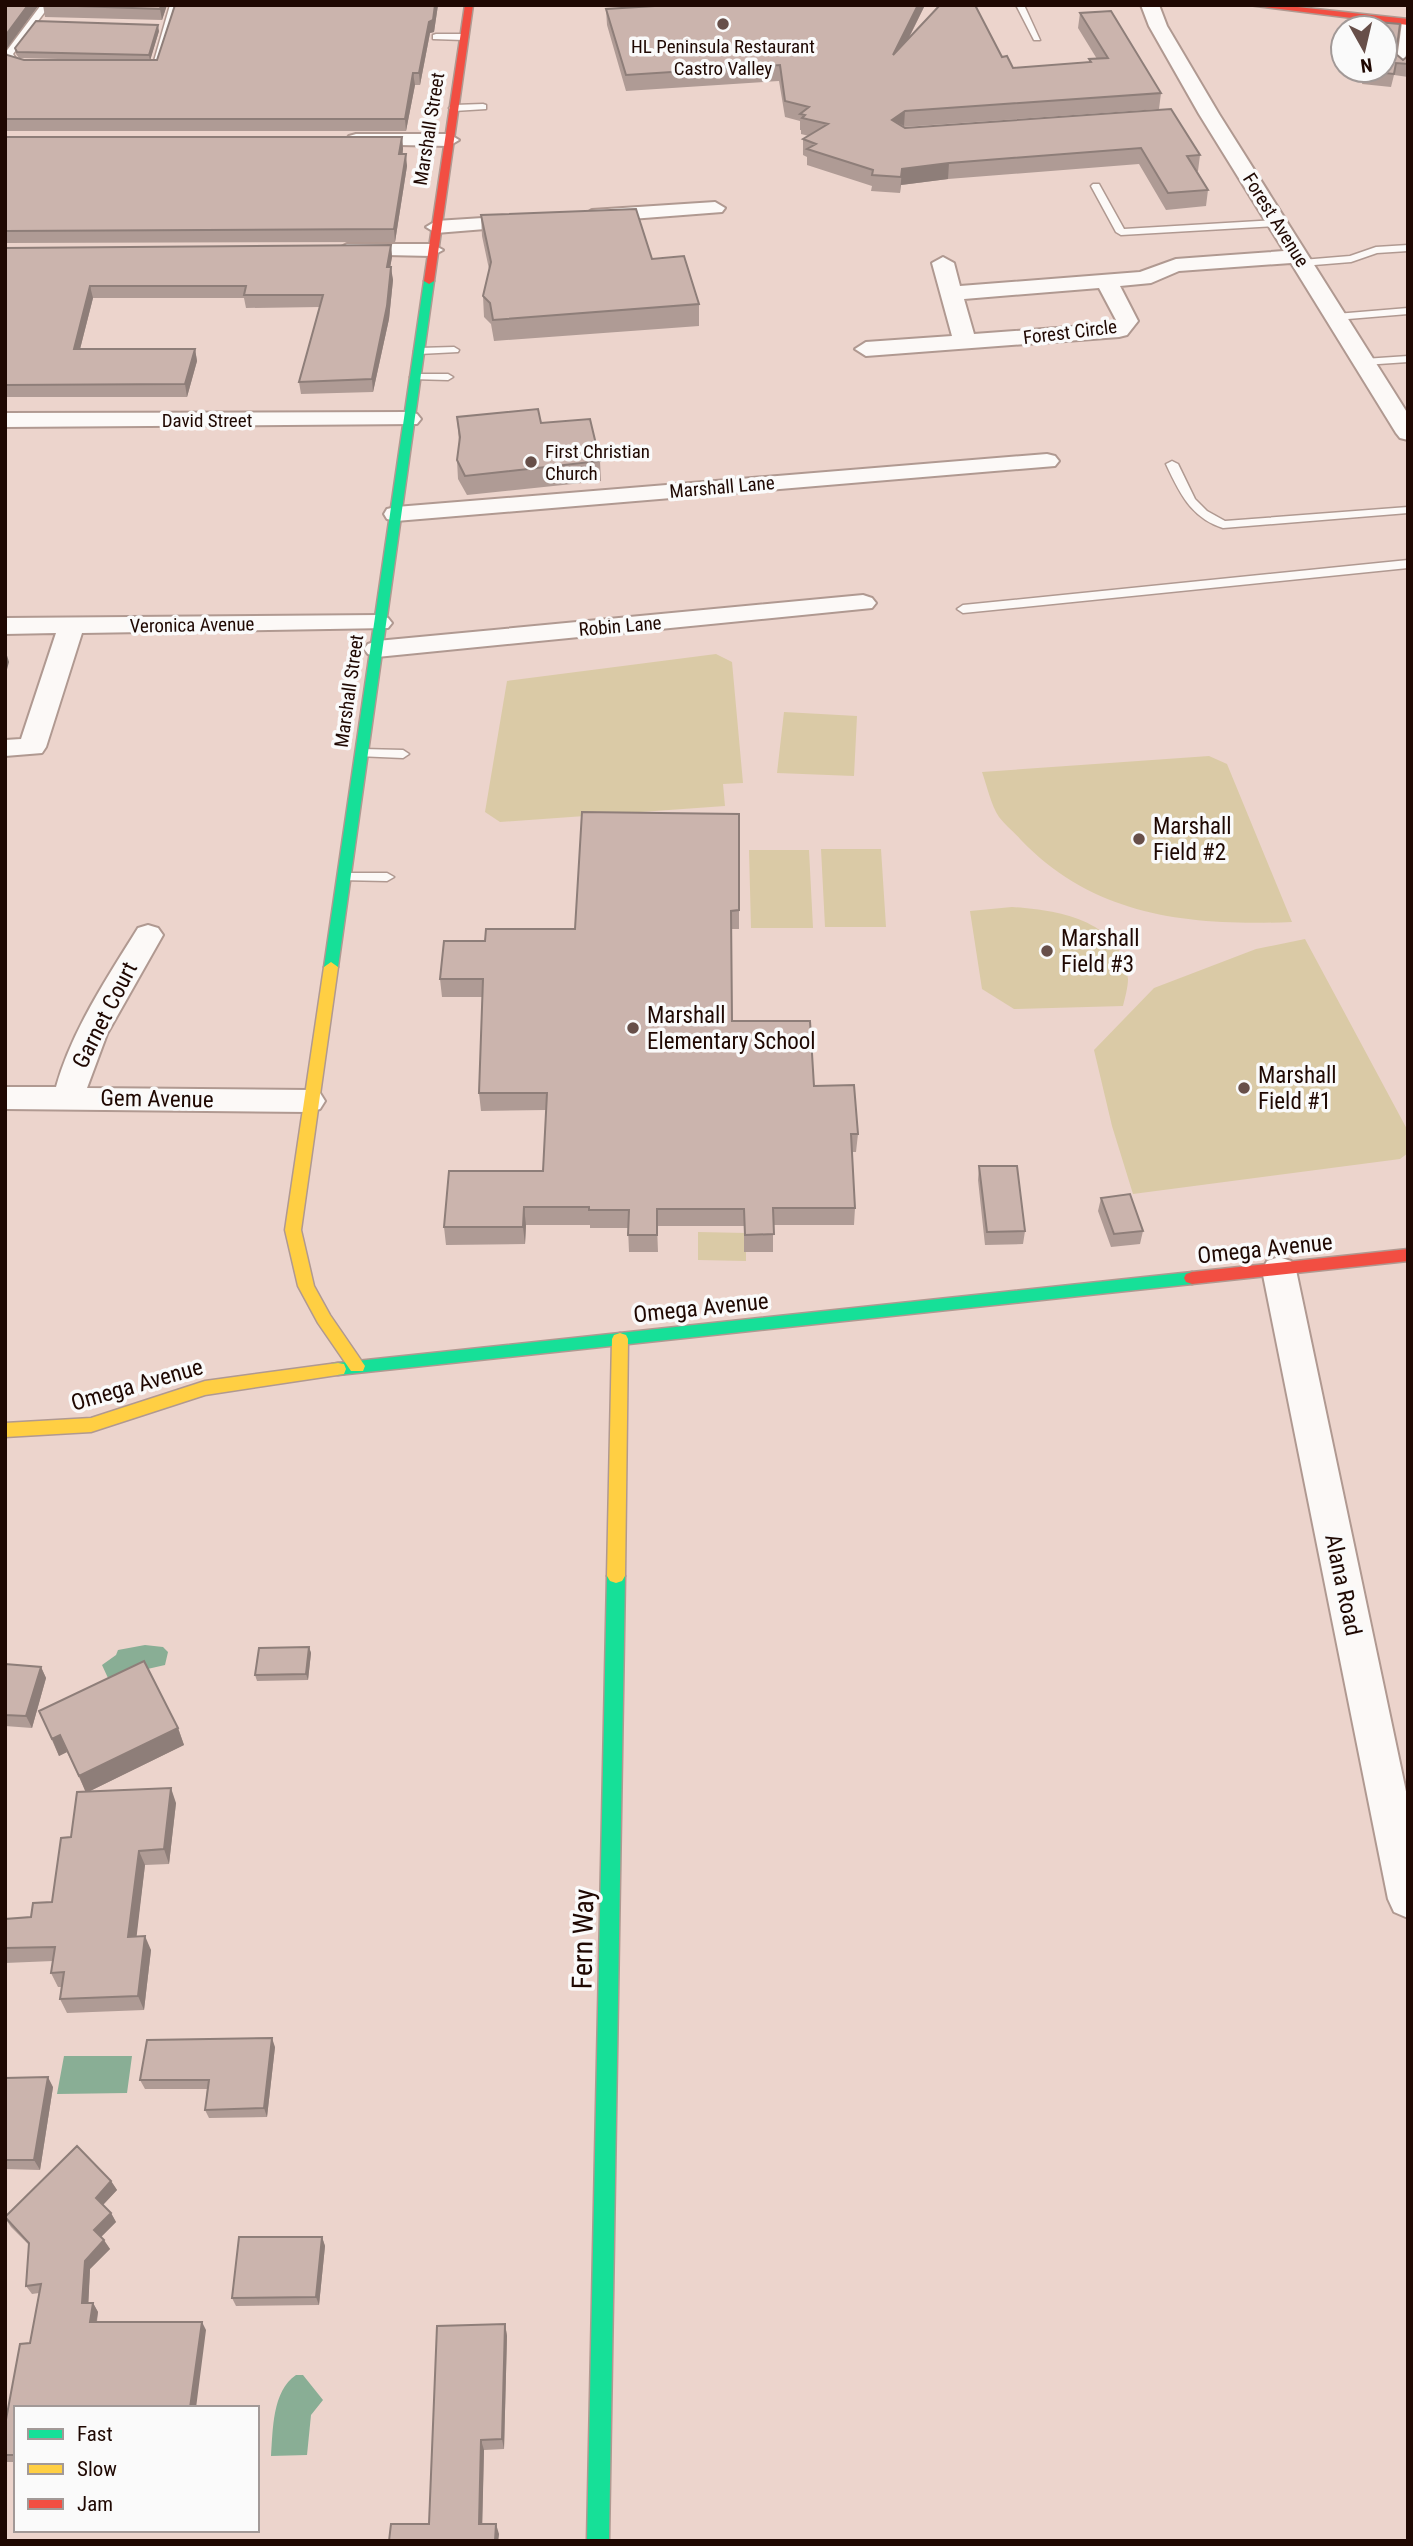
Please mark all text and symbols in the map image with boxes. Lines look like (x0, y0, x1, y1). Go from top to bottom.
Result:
north arrow (1329, 14, 1399, 84)
marker: HL Peninsula Restaurant Castro Valley (715, 16, 731, 32)
place label: HL Peninsula Restaurant Castro Valley (631, 35, 815, 80)
text: N (1359, 53, 1374, 78)
street label: Marshall Street (409, 71, 449, 187)
street label: Forest Avenue (1238, 169, 1314, 271)
street label: Forest Circle (1022, 315, 1118, 349)
street label: David Street (162, 409, 252, 432)
place label: First Christian Church (545, 440, 650, 485)
marker: First Christian Church (523, 454, 539, 470)
street label: Marshall Lane (668, 471, 776, 503)
street label: Robin Lane (578, 611, 663, 641)
street label: Veronica Avenue (129, 612, 255, 638)
street label: Marshall Street (330, 633, 368, 749)
place label: Marshall Field #2 (1153, 813, 1232, 866)
marker: Marshall Field #2 (1131, 831, 1147, 847)
place label: Marshall Field #3 (1061, 925, 1140, 978)
marker: Marshall Field #3 (1039, 943, 1055, 959)
street label: Garnet Court (67, 957, 143, 1073)
place label: Marshall Elementary School (647, 1002, 816, 1055)
marker: Marshall Elementary School (625, 1020, 641, 1036)
place label: Marshall Field #1 (1258, 1062, 1337, 1115)
marker: Marshall Field #1 (1236, 1080, 1252, 1096)
street label: Gem Avenue (100, 1085, 214, 1113)
street label: Omega Avenue (1196, 1228, 1334, 1270)
street label: Omega Avenue (632, 1287, 770, 1329)
street label: Omega Avenue (68, 1353, 206, 1417)
street label: Alana Road (1319, 1532, 1367, 1638)
street label: Fern Way (566, 1888, 600, 1990)
legend (14, 2406, 259, 2532)
text: Fast (77, 2422, 113, 2446)
text: Slow (77, 2457, 117, 2481)
text: Jam (77, 2492, 113, 2516)

